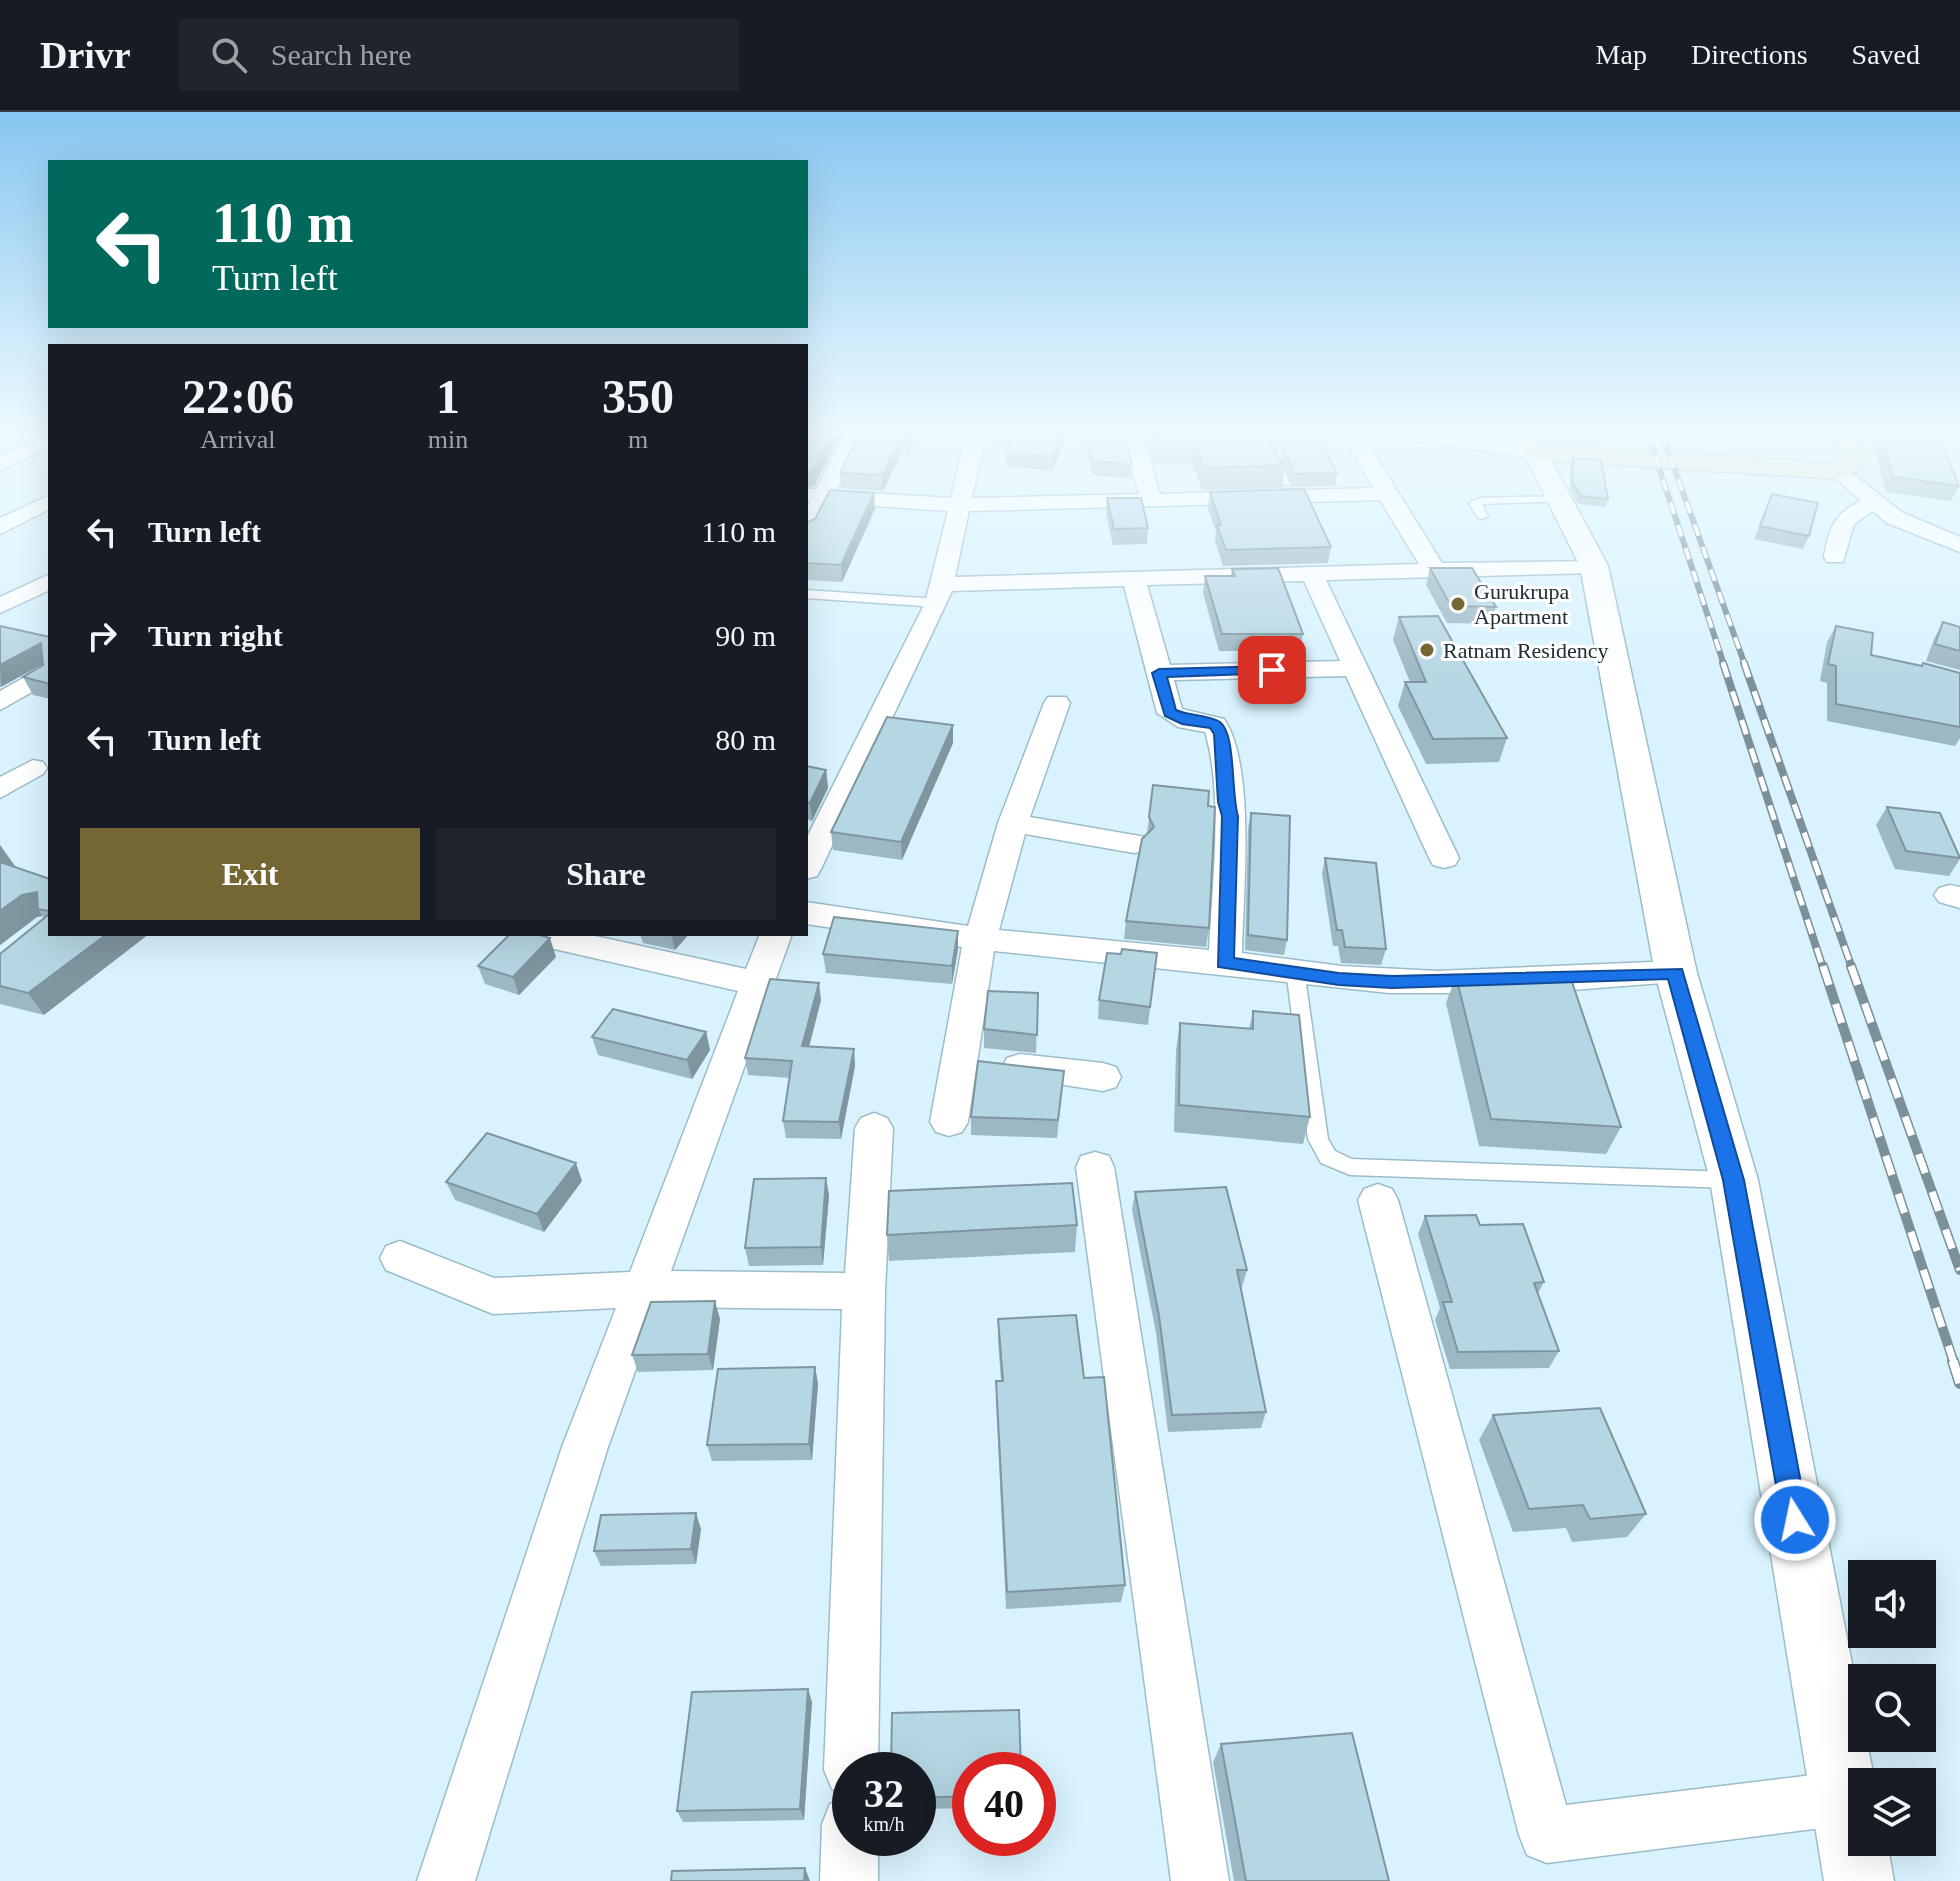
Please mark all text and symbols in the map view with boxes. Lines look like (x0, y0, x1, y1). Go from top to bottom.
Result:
search box (179, 19, 739, 91)
icon: search (207, 33, 251, 77)
text: Drivr (40, 34, 131, 76)
text: Search here (271, 38, 411, 71)
text: Map (1596, 39, 1647, 70)
text: Directions (1691, 39, 1808, 70)
text: Saved (1852, 39, 1920, 70)
icon: left (80, 192, 184, 296)
text: 110 m (212, 192, 354, 254)
text: Turn left (212, 258, 338, 298)
text: 22:06 (182, 370, 294, 423)
text: 1 (436, 370, 460, 423)
text: 350 (602, 370, 674, 423)
text: Arrival (200, 425, 275, 454)
text: min (428, 425, 468, 454)
text: m (628, 425, 648, 454)
icon: left (80, 510, 124, 554)
text: Turn left (148, 515, 261, 548)
text: 110 m (701, 515, 776, 548)
place label: Gurukrupa Apartment (1474, 579, 1570, 629)
marker: Gurukrupa Apartment (1449, 595, 1467, 613)
icon: right (80, 614, 124, 658)
text: Turn right (148, 619, 283, 652)
text: 90 m (715, 619, 776, 652)
pin (1238, 636, 1306, 704)
place label: Ratnam Residency (1443, 638, 1609, 663)
marker: Ratnam Residency (1418, 641, 1436, 659)
icon: arrive (1250, 648, 1294, 692)
icon: left (80, 718, 124, 762)
text: Turn left (148, 723, 261, 756)
text: 80 m (715, 723, 776, 756)
button: Exit (80, 828, 420, 920)
button: Share (436, 828, 776, 920)
position arrow (1753, 1478, 1837, 1562)
map controls (1848, 1560, 1936, 1856)
button: sound (1848, 1560, 1936, 1648)
button: search (1848, 1664, 1936, 1752)
speed limit sign: 40 (952, 1752, 1056, 1856)
button: layers (1848, 1768, 1936, 1856)
text: 32 (864, 1771, 904, 1816)
text: km/h (863, 1813, 905, 1835)

